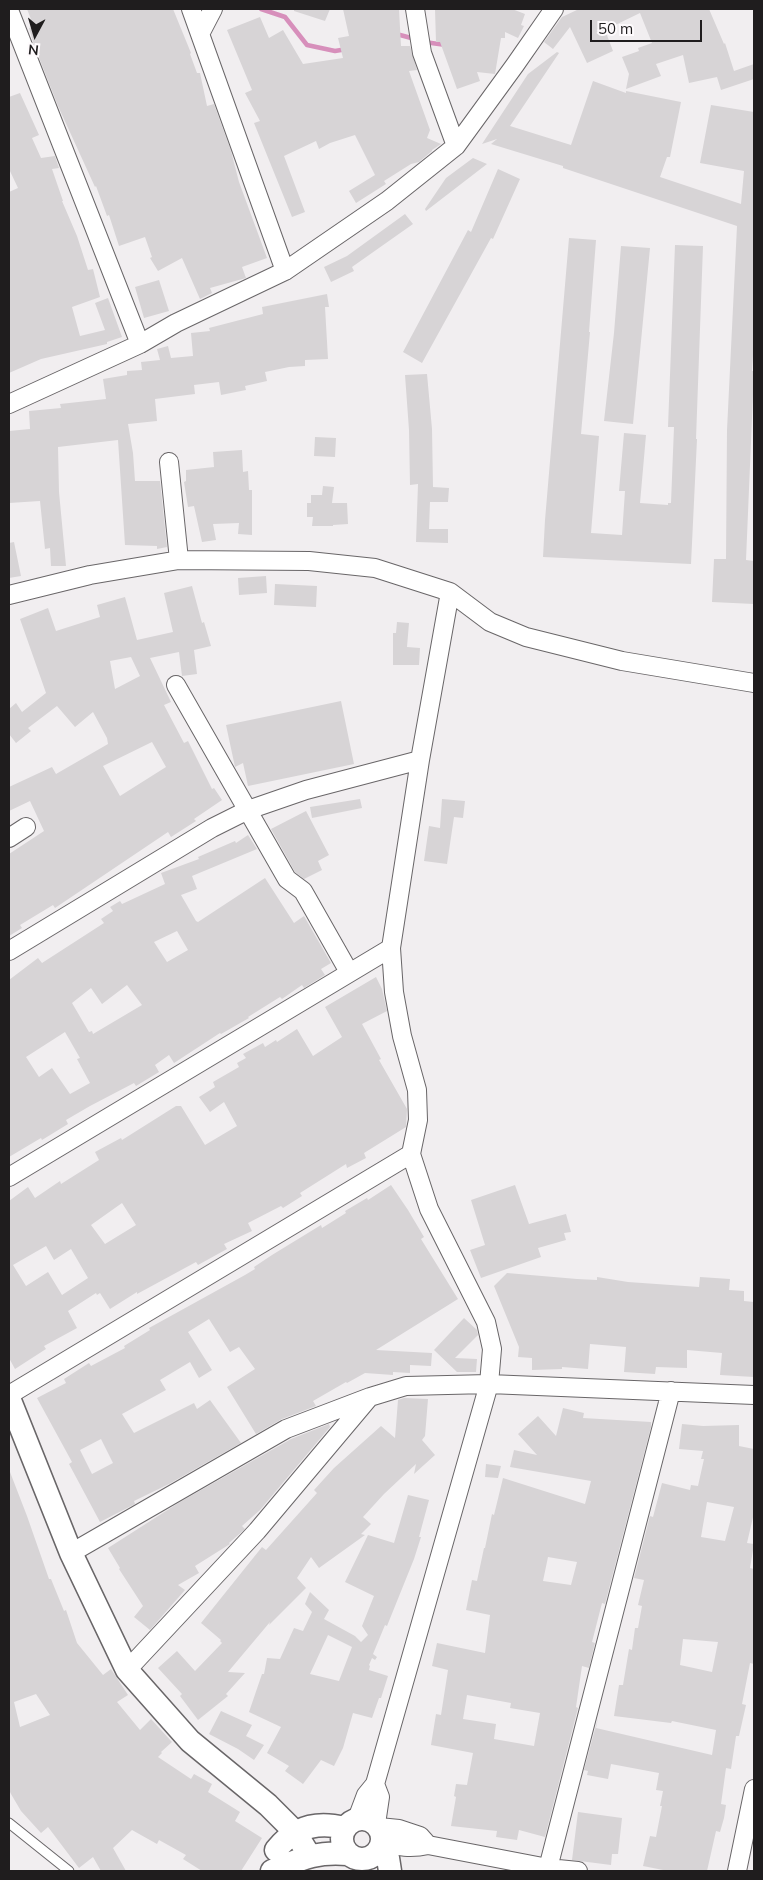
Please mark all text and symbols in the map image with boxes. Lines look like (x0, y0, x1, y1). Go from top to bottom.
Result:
north arrow (10, 10, 60, 60)
scale bar (593, 10, 706, 42)
text: 50 m (598, 19, 633, 38)
text: N (27, 40, 40, 59)

